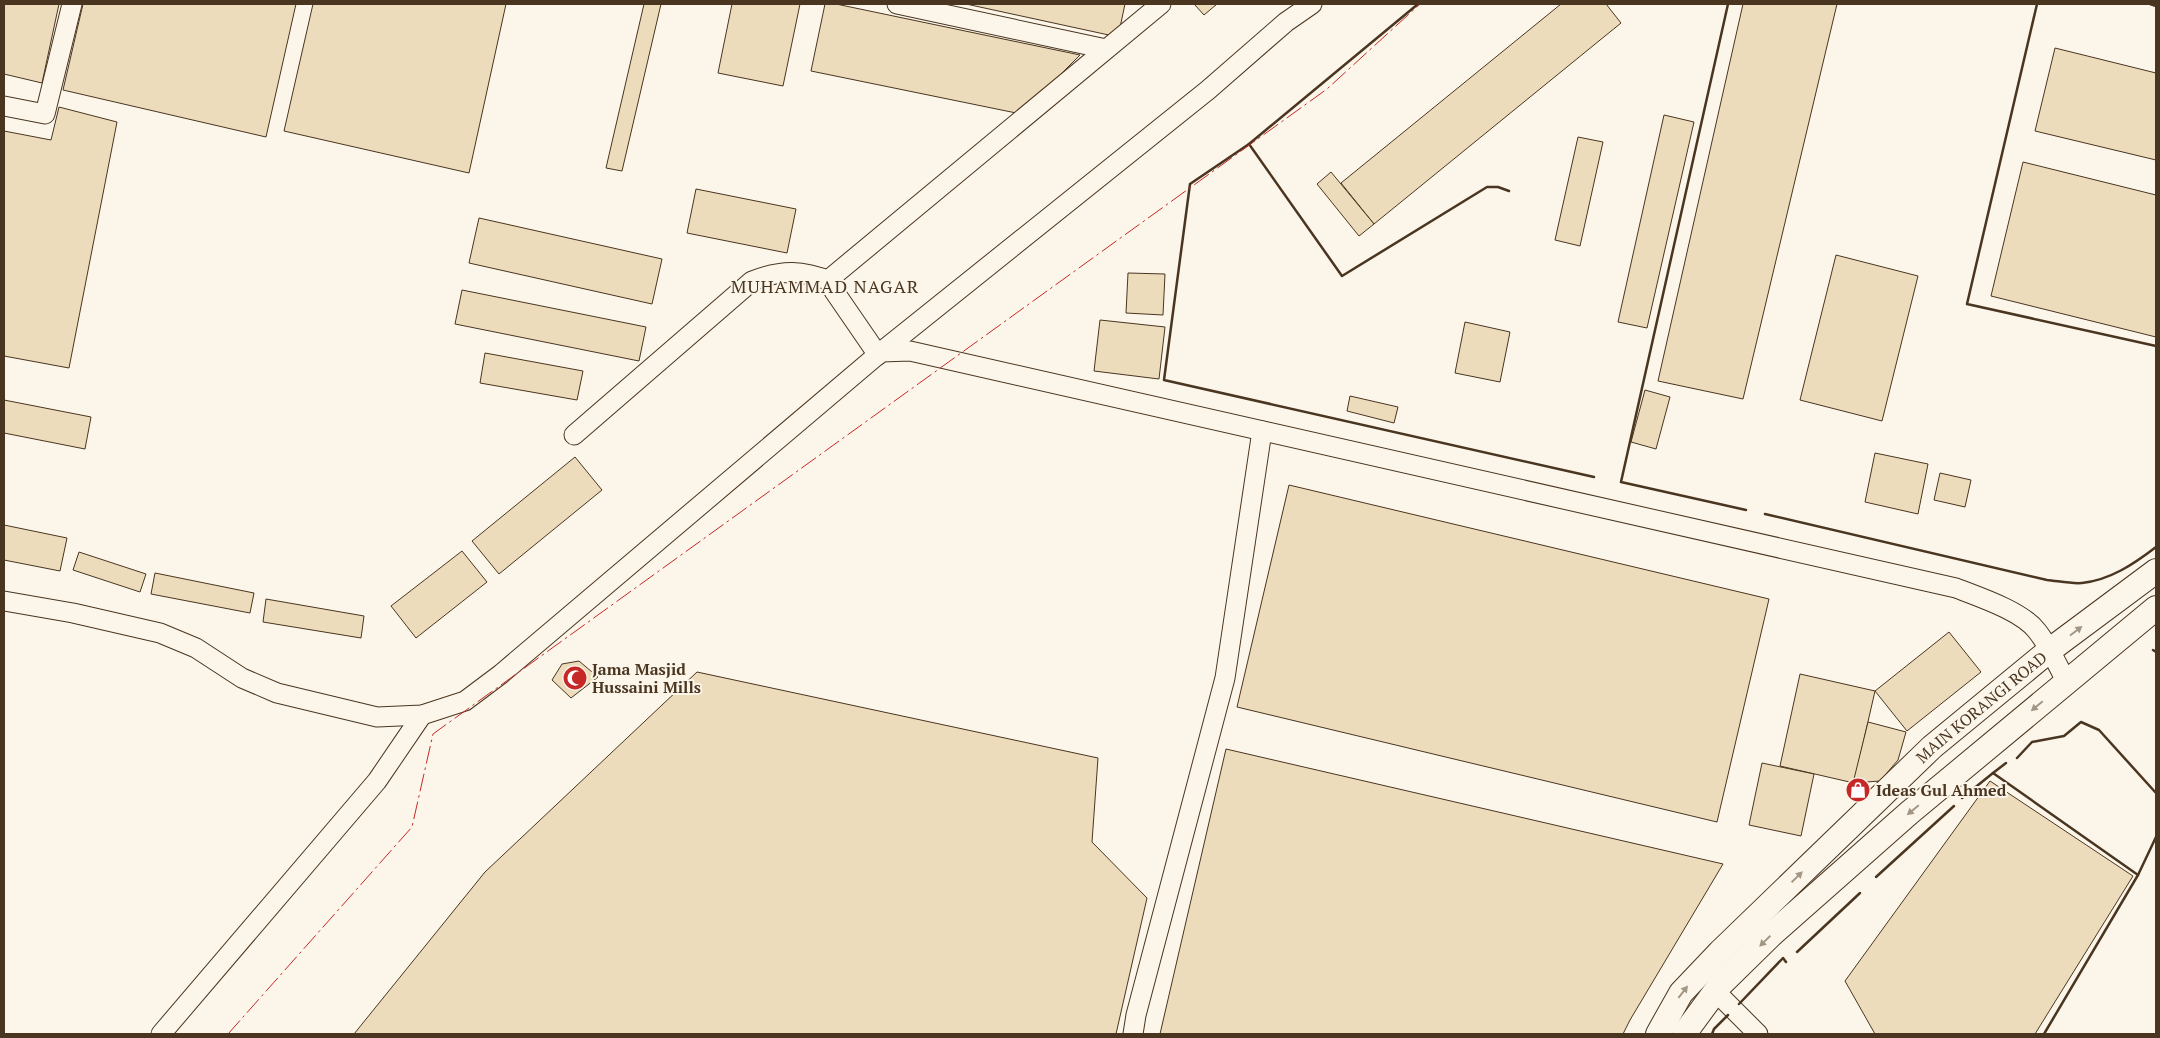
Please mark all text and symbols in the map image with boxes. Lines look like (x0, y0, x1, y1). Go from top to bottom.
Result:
district label: MUHAMMAD NAGAR (731, 274, 919, 298)
one-way arrow (2069, 626, 2083, 636)
street label: MAIN KORANGI ROAD (1911, 646, 2051, 768)
place label: Jama Masjid Hussaini Mills (592, 658, 701, 698)
mosque icon: Jama Masjid Hussaini Mills (562, 665, 588, 691)
one-way arrow (2031, 700, 2044, 711)
shop icon: Ideas Gul Ahmed (1845, 777, 1871, 803)
place label: Ideas Gul Ahmed (1876, 779, 2007, 801)
one-way arrow (1907, 804, 1919, 815)
one-way arrow (1791, 871, 1803, 883)
one-way arrow (1759, 935, 1771, 947)
one-way arrow (1678, 985, 1688, 999)

